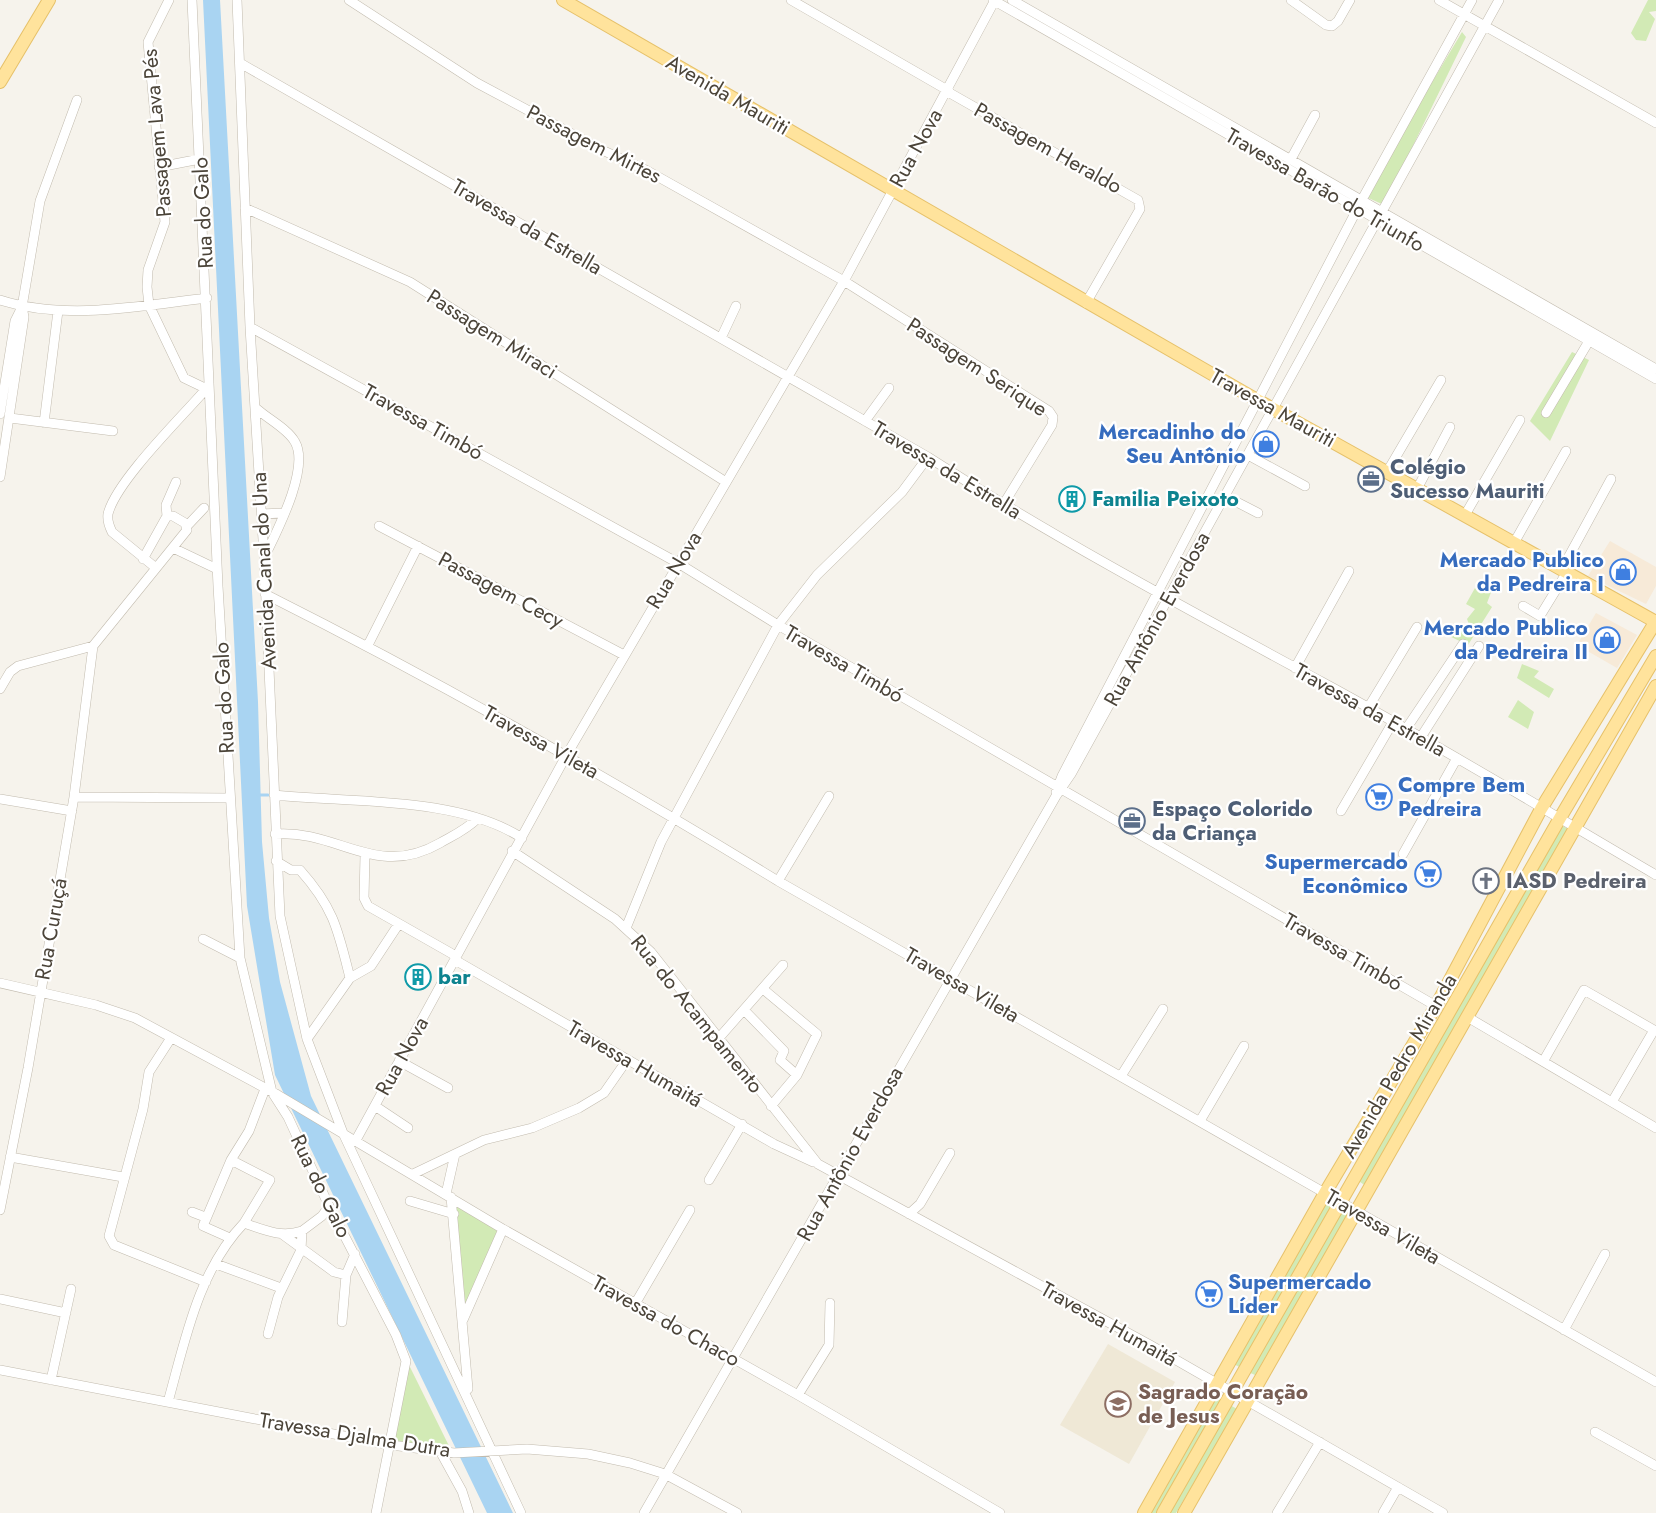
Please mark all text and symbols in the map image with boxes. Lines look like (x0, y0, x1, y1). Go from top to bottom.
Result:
street label: Avenida Mauriti (660, 47, 796, 143)
street label: Passagem Lava Pés (135, 48, 179, 218)
street label: Passagem Heraldo (969, 95, 1127, 201)
street label: Passagem Mirtes (521, 97, 667, 191)
street label: Rua Nova (882, 103, 950, 193)
street label: Travessa Barão do Triunfo (1220, 121, 1430, 259)
street label: Rua do Galo (185, 156, 221, 270)
street label: Travessa da Estrella (446, 172, 608, 282)
street label: Passagem Miraci (421, 282, 563, 386)
street label: Passagem Serique (901, 310, 1053, 424)
street label: Travessa Mauriti (1205, 361, 1341, 455)
street label: Travessa Timbó (357, 377, 489, 467)
street label: Travessa da Estrella (867, 414, 1027, 526)
place label: Mercadinho do Seu Antônio (1098, 417, 1246, 471)
shop icon: Mercadinho do Seu Antônio (1251, 429, 1281, 459)
place label: Colégio Sucesso Mauriti (1390, 452, 1544, 506)
office icon: Colégio Sucesso Mauriti (1356, 464, 1386, 494)
street label: Avenida Canal do Una (244, 471, 284, 671)
building icon: Familia Peixoto (1057, 484, 1087, 514)
place label: Familia Peixoto (1092, 484, 1239, 514)
street label: Rua Nova (639, 525, 709, 615)
street label: Rua Antônio Everdosa (1097, 526, 1217, 712)
street label: Passagem Cecy (433, 544, 570, 636)
place label: Mercado Publico da Pedreira I (1440, 545, 1604, 599)
shop icon: Mercado Publico da Pedreira I (1608, 557, 1638, 587)
place label: Mercado Publico da Pedreira II (1424, 613, 1588, 667)
street label: Travessa Timbó (779, 618, 909, 710)
shop icon: Mercado Publico da Pedreira II (1592, 625, 1622, 655)
street label: Rua do Galo (206, 641, 242, 755)
street label: Travessa da Estrella (1289, 656, 1451, 764)
street label: Travessa Vileta (478, 698, 604, 786)
place label: Compre Bem Pedreira (1398, 770, 1525, 824)
supermarket icon: Compre Bem Pedreira (1364, 782, 1394, 812)
place label: Espaço Colorido da Criança (1152, 794, 1313, 848)
office icon: Espaço Colorido da Criança (1117, 806, 1147, 836)
place label: Supermercado Econômico (1265, 847, 1408, 901)
supermarket icon: Supermercado Econômico (1413, 859, 1443, 889)
church icon: IASD Pedreira (1471, 866, 1501, 896)
place label: IASD Pedreira (1506, 866, 1647, 896)
street label: Rua Curuçá (27, 876, 75, 982)
street label: Travessa Timbó (1278, 906, 1408, 998)
street label: Rua do Acampamento (624, 928, 770, 1100)
street label: Travessa Vileta (899, 940, 1025, 1030)
building icon: bar (403, 962, 433, 992)
place label: bar (438, 962, 471, 992)
street label: Avenida Pedro Miranda (1334, 968, 1464, 1164)
street label: Rua Nova (368, 1011, 436, 1101)
street label: Travessa Humaitá (562, 1013, 708, 1115)
street label: Rua Antônio Everdosa (790, 1061, 910, 1247)
street label: Rua do Galo (283, 1129, 359, 1243)
street label: Travessa Vileta (1320, 1182, 1446, 1272)
place label: Supermercado Líder (1228, 1267, 1371, 1321)
street label: Travessa do Chaco (587, 1268, 745, 1374)
street label: Travessa Humaitá (1035, 1274, 1183, 1374)
supermarket icon: Supermercado Líder (1194, 1279, 1224, 1309)
place label: Sagrado Coração de Jesus (1138, 1377, 1308, 1431)
school or university icon: Sagrado Coração de Jesus (1103, 1389, 1133, 1419)
street label: Travessa Djalma Dutra (257, 1405, 453, 1465)

